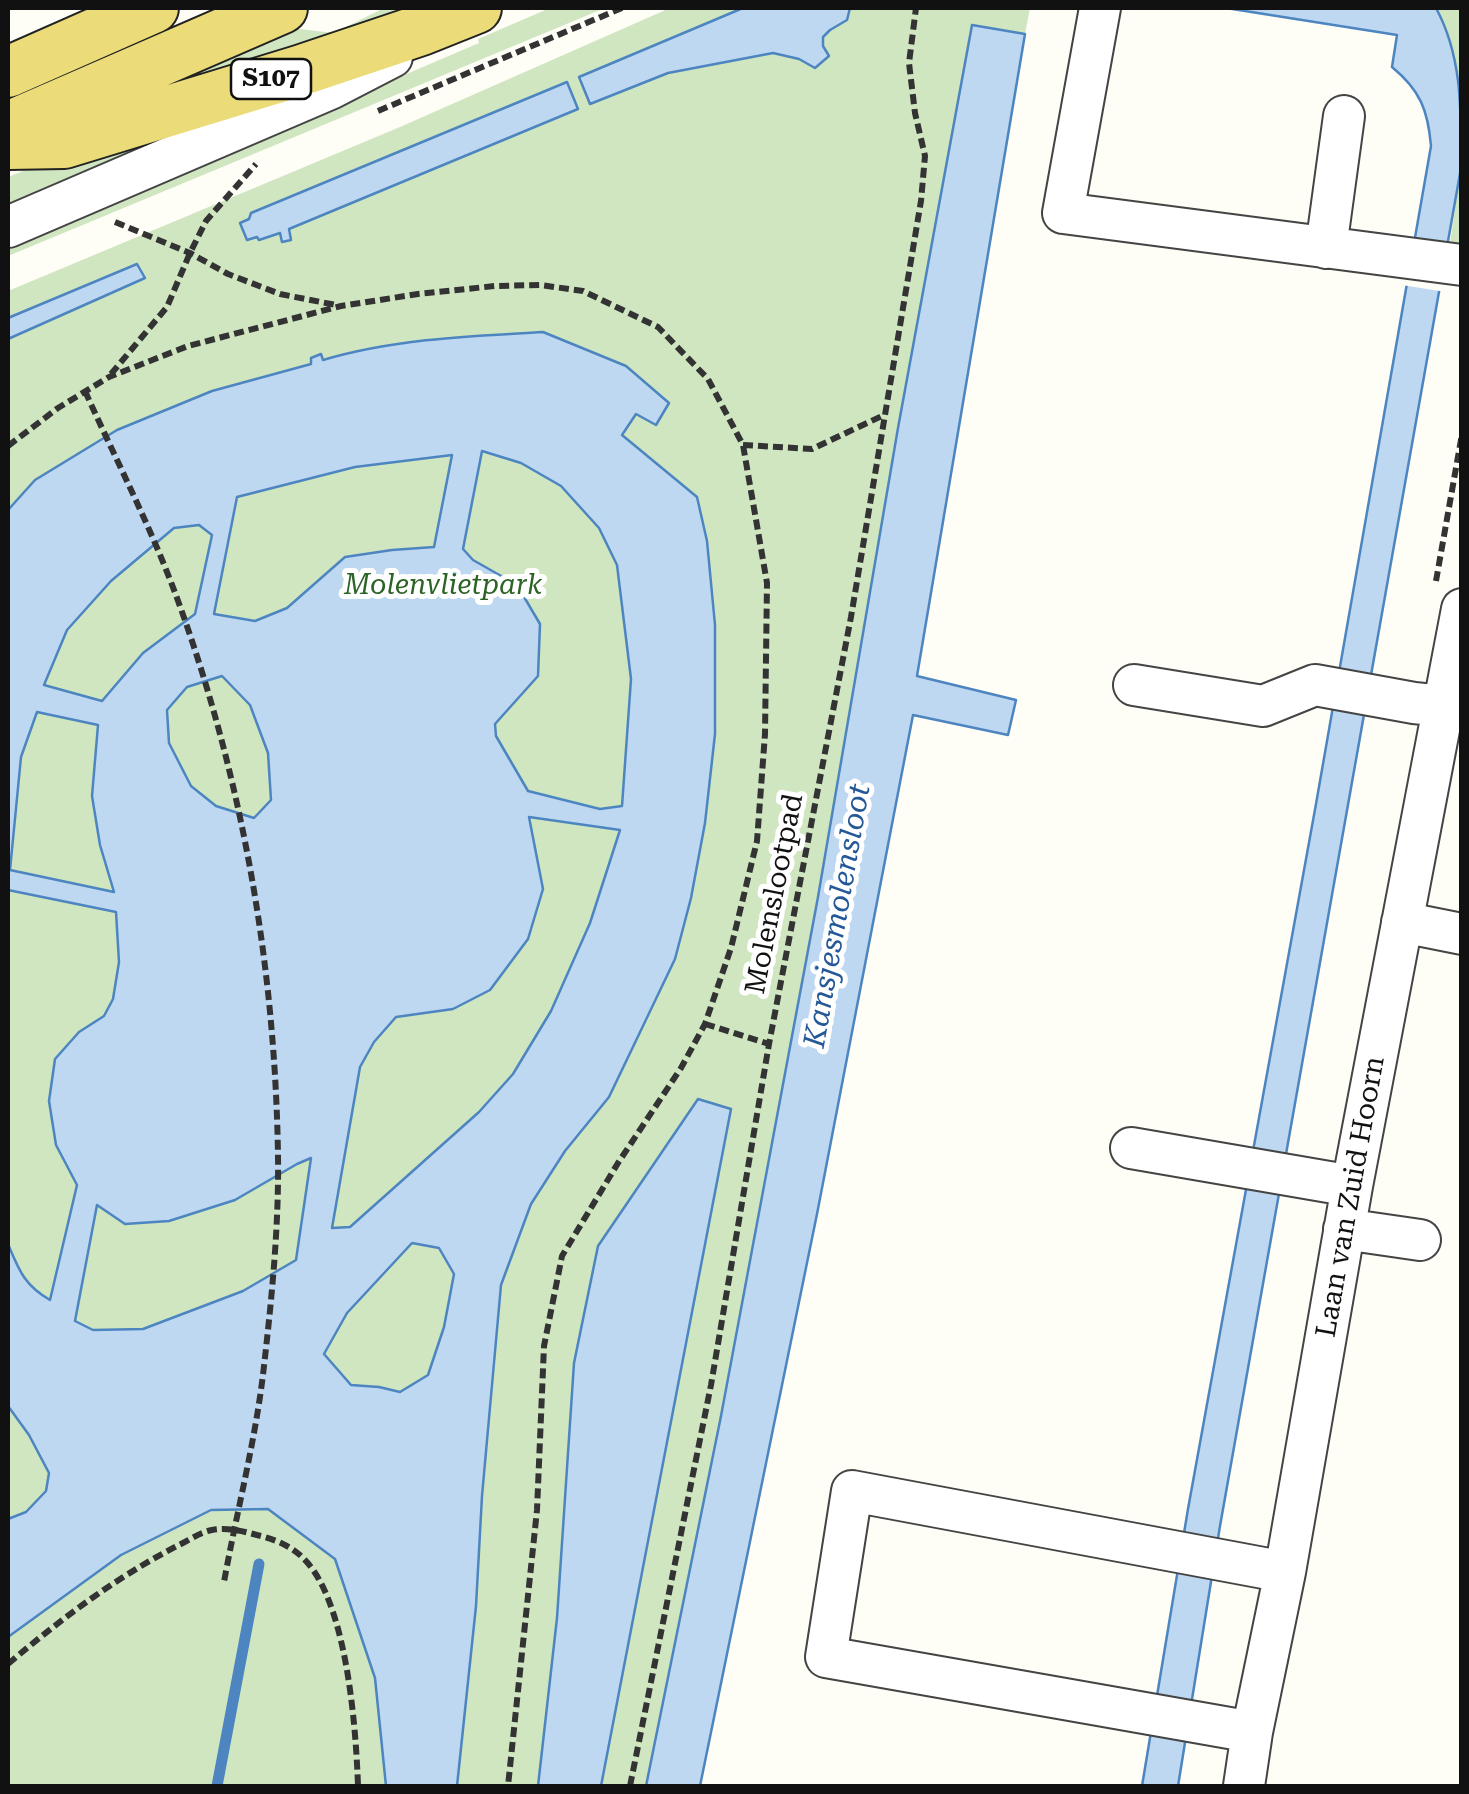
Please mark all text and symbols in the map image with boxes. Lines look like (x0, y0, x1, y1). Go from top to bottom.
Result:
road number: S107 (231, 59, 311, 99)
park label: Molenvlietpark (344, 569, 542, 603)
water label: Kansjesmolensloot (797, 781, 879, 1051)
street label: Molenslootpad (739, 791, 811, 997)
street label: Laan van Zuid Hoorn (1310, 1054, 1392, 1340)

